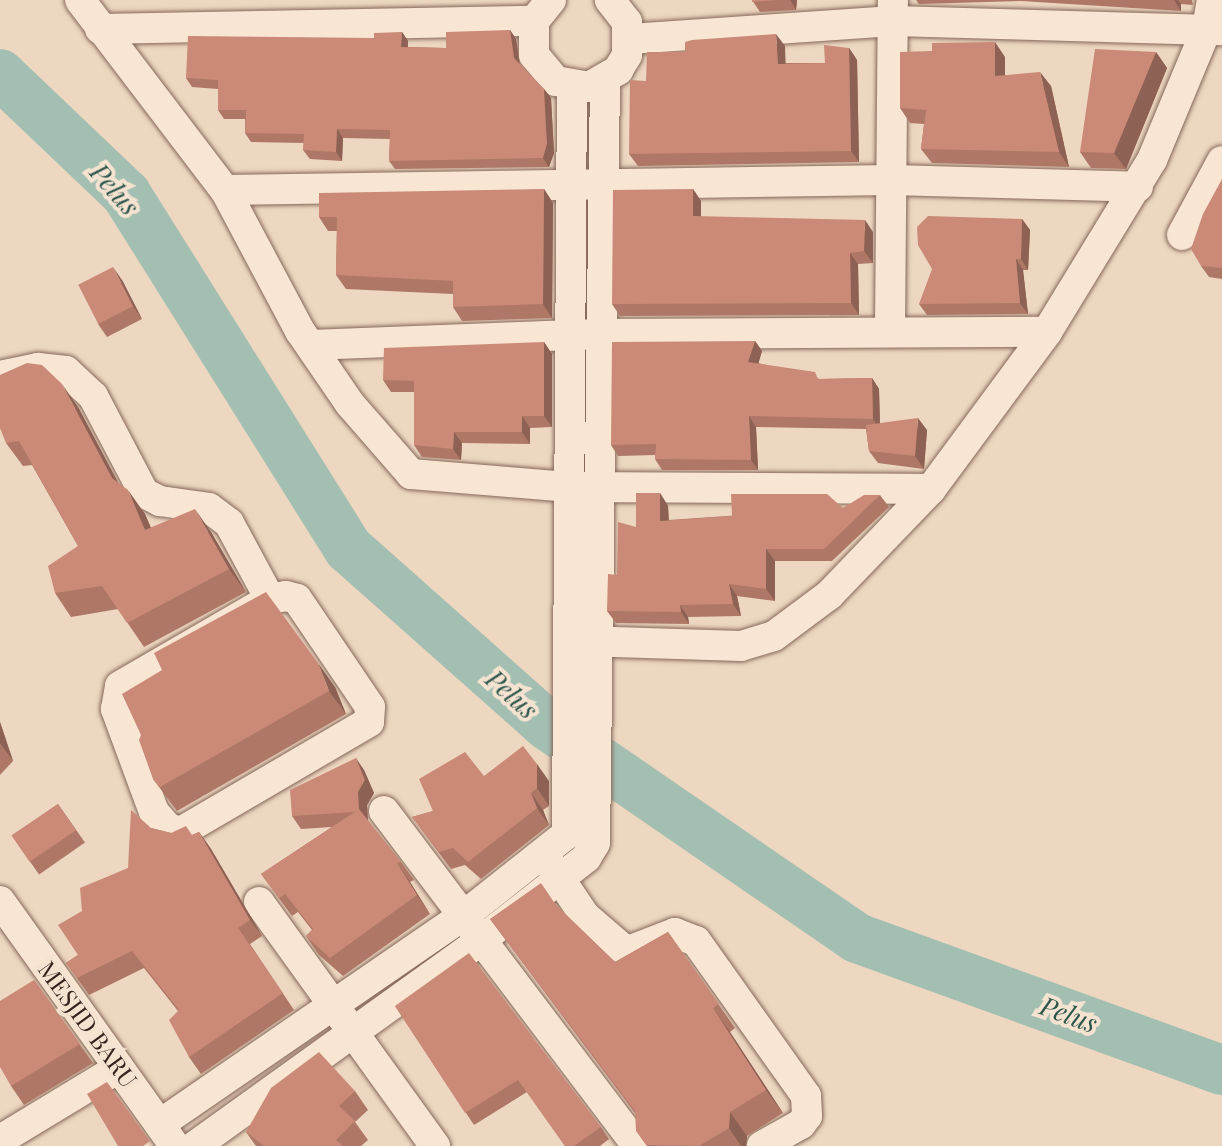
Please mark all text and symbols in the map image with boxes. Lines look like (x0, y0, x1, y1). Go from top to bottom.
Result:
water label: Pelus (84, 157, 146, 221)
water label: Pelus (480, 663, 544, 725)
street label: MESJID BARU (33, 955, 143, 1093)
water label: Pelus (1036, 989, 1102, 1039)

